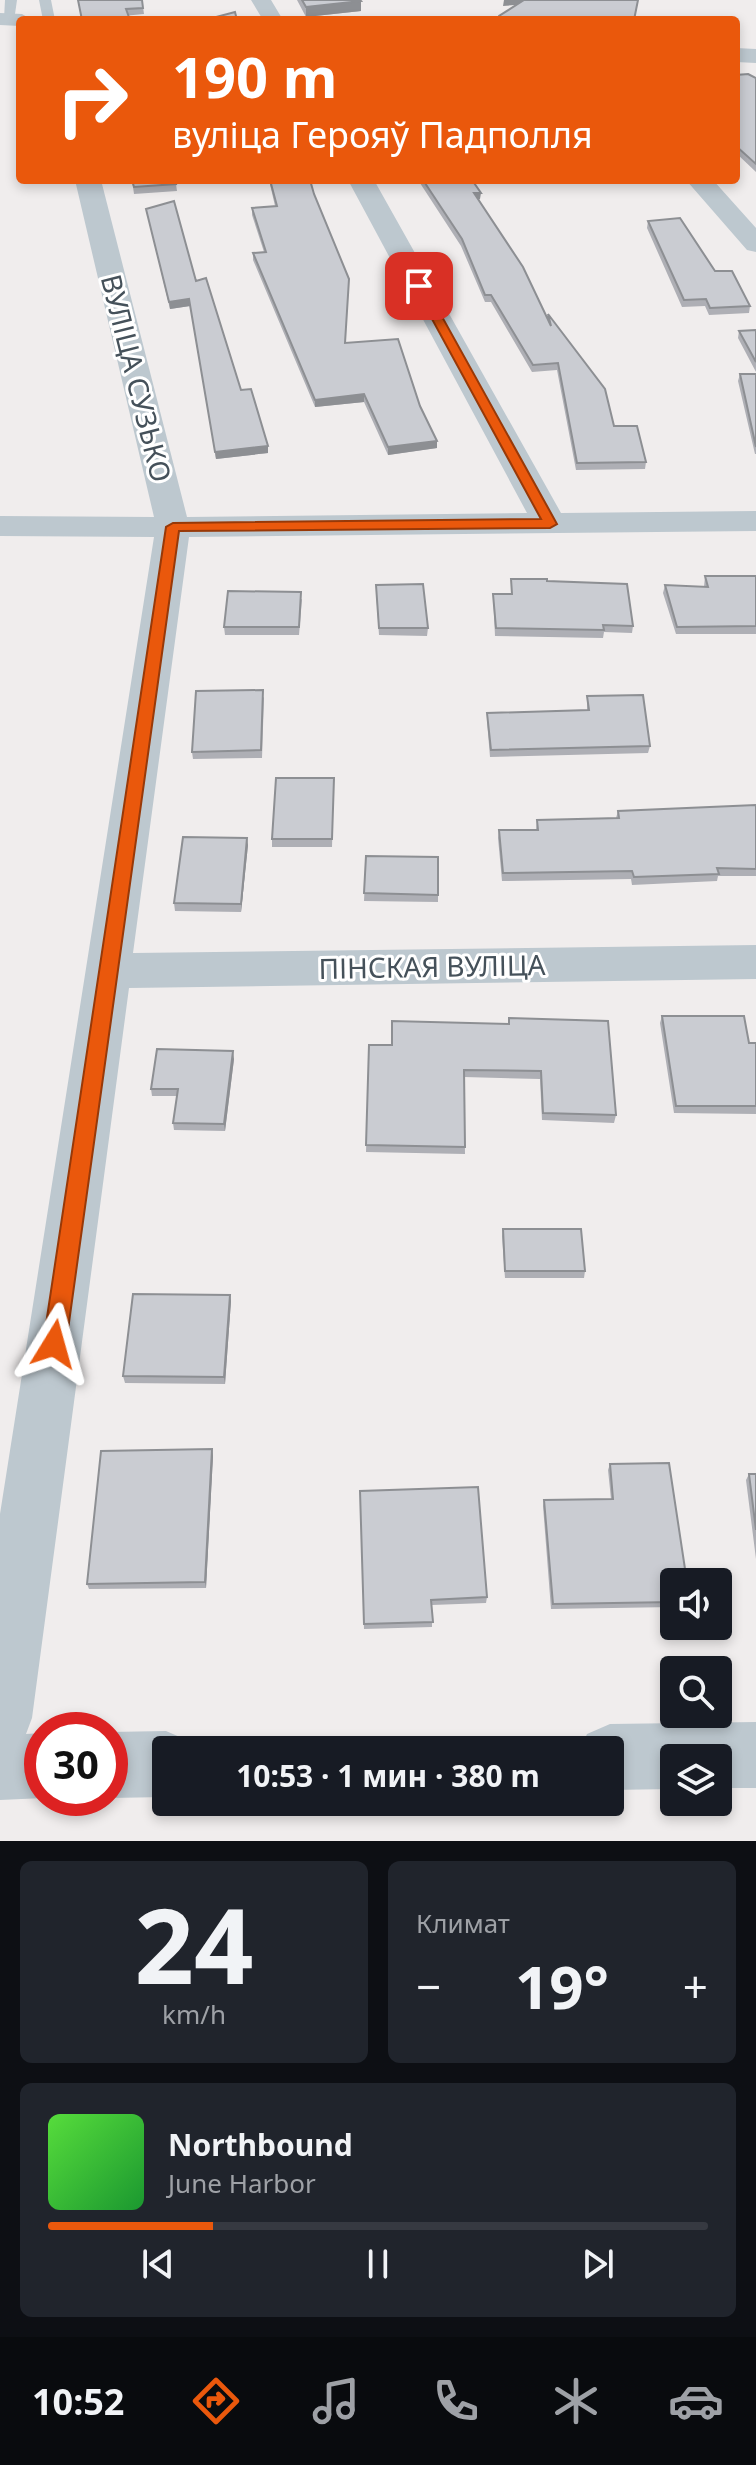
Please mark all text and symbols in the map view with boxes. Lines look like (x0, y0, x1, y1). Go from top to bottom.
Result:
text: 190 m (172, 38, 337, 114)
icon: right (40, 48, 144, 152)
text: вуліца Герояў Падполля (172, 110, 593, 159)
pin (385, 252, 453, 320)
icon: arrive (397, 264, 441, 308)
street label: ВУЛІЦА СУЗЬКО (93, 270, 181, 486)
street label: ПІНСКАЯ ВУЛІЦА (318, 945, 546, 987)
position arrow (12, 1302, 96, 1386)
map controls (660, 1568, 732, 1816)
button: sound (660, 1568, 732, 1640)
button: search (660, 1656, 732, 1728)
speed limit sign: 30 (24, 1712, 128, 1816)
button: layers (660, 1744, 732, 1816)
text: 10:53 · 1 мин · 380 m (236, 1755, 540, 1796)
text: 24 (135, 1873, 253, 2014)
text: Климат (416, 1905, 510, 1941)
text: 19° (515, 1945, 609, 2027)
text: − (416, 1956, 441, 2016)
text: + (683, 1956, 708, 2016)
text: km/h (162, 1996, 226, 2032)
text: Northbound (168, 2124, 353, 2165)
text: June Harbor (168, 2165, 316, 2201)
icon: previous (136, 2242, 180, 2286)
icon: pause (356, 2242, 400, 2286)
icon: next (576, 2242, 620, 2286)
icon: directions (188, 2373, 244, 2429)
icon: music (308, 2373, 364, 2429)
icon: phone (428, 2373, 484, 2429)
icon: climate (548, 2373, 604, 2429)
icon: car (668, 2373, 724, 2429)
text: 10:52 (32, 2377, 124, 2426)

